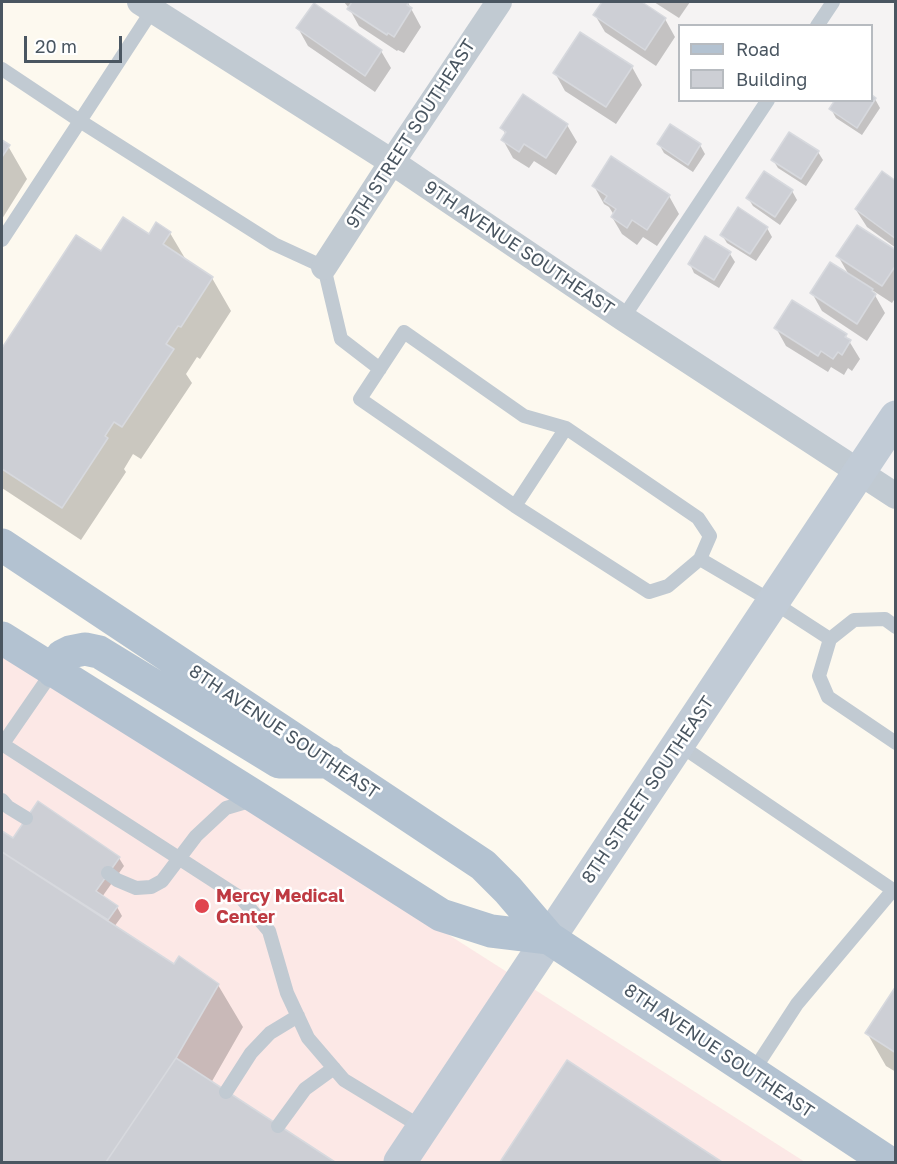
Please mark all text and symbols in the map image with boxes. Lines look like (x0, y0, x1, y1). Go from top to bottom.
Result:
scale bar (27, 24, 124, 62)
legend (678, 24, 873, 102)
text: 20 m (35, 35, 77, 57)
street label: 9TH STREET SOUTHEAST (342, 35, 480, 233)
text: Road (736, 38, 780, 60)
text: Building (736, 68, 807, 90)
street label: 9TH AVENUE SOUTHEAST (420, 176, 618, 320)
street label: 8TH AVENUE SOUTHEAST (185, 660, 383, 804)
street label: 8TH STREET SOUTHEAST (577, 692, 719, 888)
place label: Mercy Medical Center (216, 885, 344, 928)
marker: Mercy Medical Center (193, 897, 211, 915)
street label: 8TH AVENUE SOUTHEAST (620, 979, 818, 1123)

